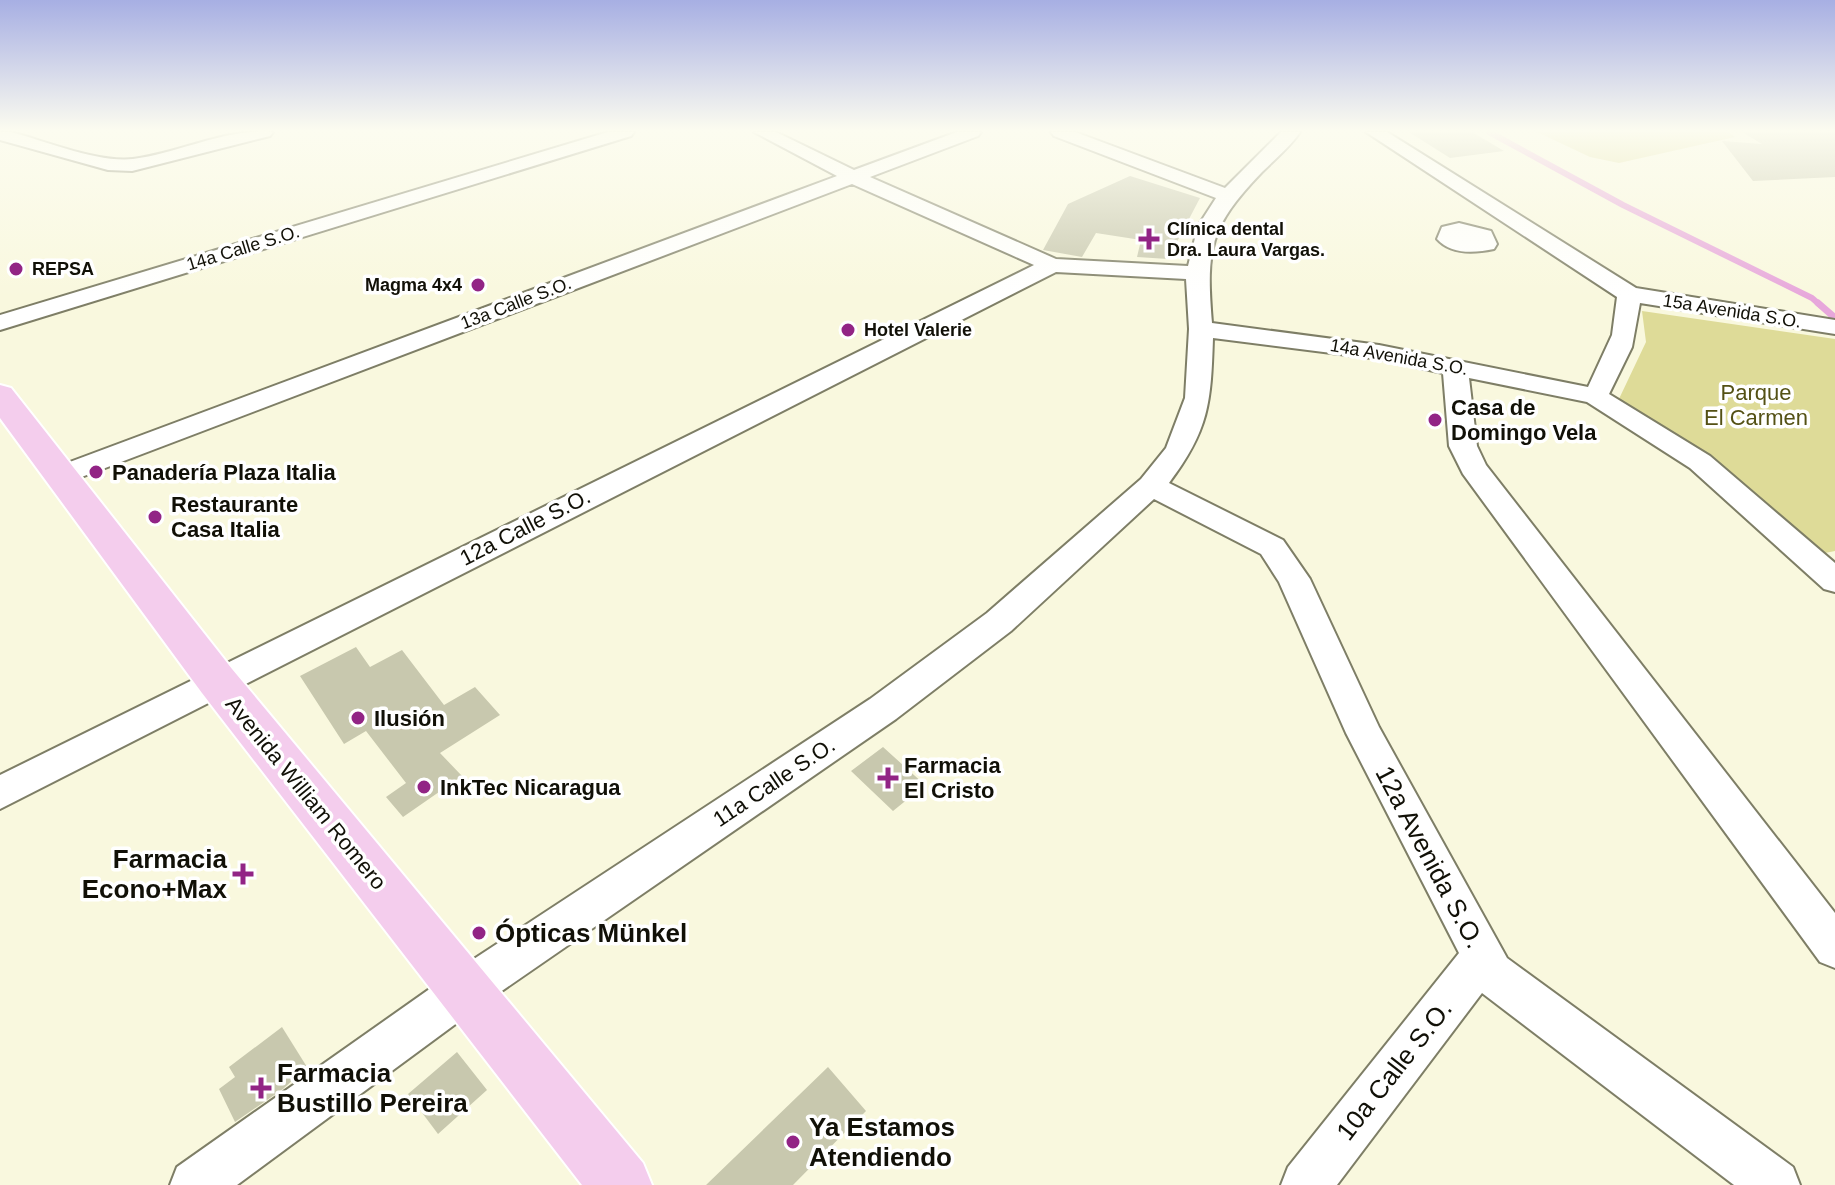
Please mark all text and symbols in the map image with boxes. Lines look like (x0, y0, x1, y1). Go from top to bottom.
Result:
place label: Clínica dental Dra. Laura Vargas. (1167, 219, 1325, 260)
street label: 14a Calle S.O. (184, 221, 302, 275)
marker: Clínica dental Dra. Laura Vargas. (1138, 228, 1160, 250)
place label: REPSA (32, 259, 94, 279)
marker: REPSA (7, 260, 25, 278)
street label: 13a Calle S.O. (458, 273, 574, 333)
place label: Magma 4x4 (365, 275, 462, 295)
marker: Magma 4x4 (469, 276, 487, 294)
street label: 15a Avenida S.O. (1661, 290, 1803, 332)
place label: Hotel Valerie (864, 320, 972, 340)
marker: Hotel Valerie (839, 321, 857, 339)
street label: 14a Avenida S.O. (1328, 335, 1470, 379)
park label: Parque El Carmen (1704, 380, 1808, 430)
place label: Casa de Domingo Vela (1451, 395, 1597, 445)
marker: Casa de Domingo Vela (1426, 411, 1444, 429)
place label: Panadería Plaza Italia (112, 460, 337, 485)
marker: Panadería Plaza Italia (87, 463, 105, 481)
street label: 12a Calle S.O. (456, 483, 594, 571)
place label: Restaurante Casa Italia (171, 492, 298, 542)
marker: Restaurante Casa Italia (146, 508, 164, 526)
street label: Avenida William Romero (221, 692, 391, 894)
place label: Ilusión (374, 706, 445, 731)
marker: Ilusión (349, 709, 367, 727)
street label: 11a Calle S.O. (708, 732, 840, 832)
place label: Farmacia El Cristo (904, 753, 1001, 803)
street label: 12a Avenida S.O. (1369, 761, 1491, 953)
marker: Farmacia El Cristo (879, 769, 897, 787)
place label: InkTec Nicaragua (440, 775, 621, 800)
marker: InkTec Nicaragua (415, 778, 433, 796)
place label: Farmacia Econo+Max (82, 844, 228, 904)
marker: Farmacia Econo+Max (234, 865, 252, 883)
place label: Ópticas Münkel (495, 918, 687, 948)
marker: Ópticas Münkel (470, 924, 488, 942)
street label: 10a Calle S.O. (1330, 994, 1458, 1146)
place label: Farmacia Bustillo Pereira (277, 1058, 468, 1118)
marker: Farmacia Bustillo Pereira (252, 1079, 270, 1097)
place label: Ya Estamos Atendiendo (809, 1112, 955, 1172)
marker: Ya Estamos Atendiendo (784, 1133, 802, 1151)

